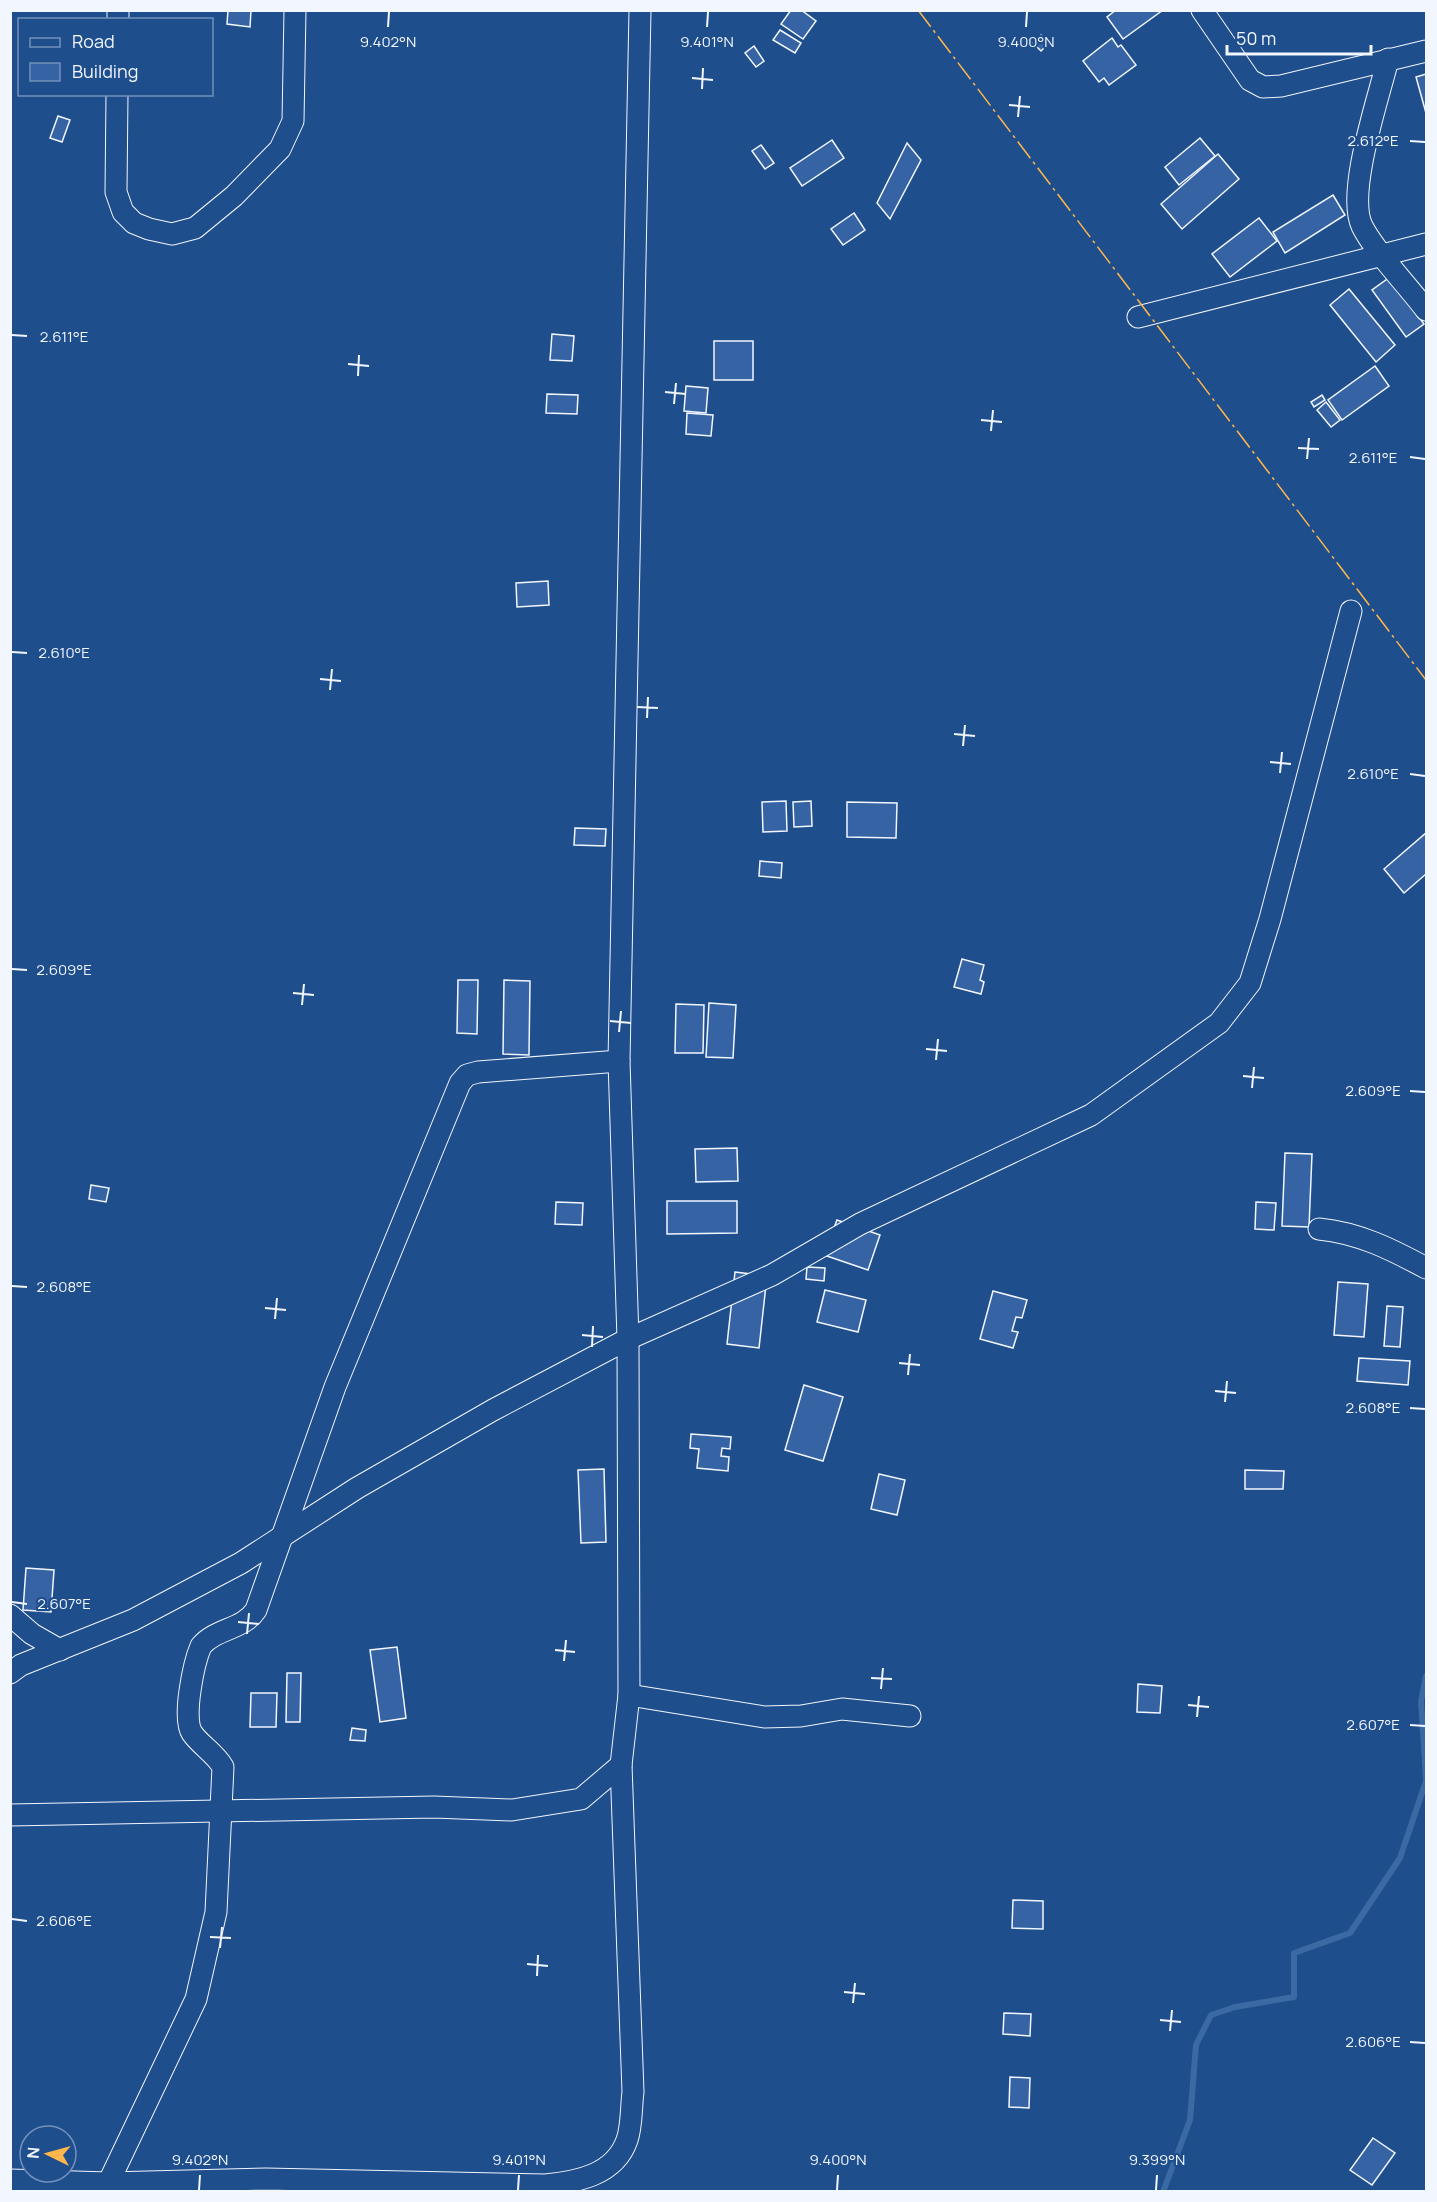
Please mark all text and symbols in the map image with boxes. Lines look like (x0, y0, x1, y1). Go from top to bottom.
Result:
legend (18, 18, 213, 96)
scale bar (1227, 18, 1371, 56)
text: 50 m (1236, 26, 1276, 50)
text: Road (72, 29, 115, 53)
text: 9.402°N (360, 31, 416, 52)
text: 9.401°N (680, 31, 734, 52)
text: 9.400°N (998, 31, 1054, 52)
text: Building (72, 59, 138, 83)
text: 2.612°E (1347, 130, 1399, 151)
text: 2.611°E (40, 326, 88, 347)
text: 2.611°E (1349, 447, 1397, 468)
text: 2.610°E (38, 642, 90, 663)
text: 2.610°E (1347, 763, 1399, 784)
text: 2.609°E (36, 959, 92, 980)
text: 2.609°E (1345, 1080, 1401, 1101)
text: 2.608°E (37, 1276, 91, 1297)
text: 2.608°E (1346, 1397, 1400, 1418)
text: 2.607°E (37, 1593, 91, 1614)
text: 2.607°E (1346, 1714, 1400, 1735)
text: 2.606°E (36, 1910, 92, 1931)
text: 2.606°E (1345, 2031, 1401, 2052)
north arrow (18, 2124, 78, 2184)
text: N (22, 2146, 45, 2159)
text: 9.402°N (172, 2149, 228, 2170)
text: 9.401°N (492, 2149, 546, 2170)
text: 9.400°N (810, 2149, 866, 2170)
text: 9.399°N (1129, 2149, 1185, 2170)

